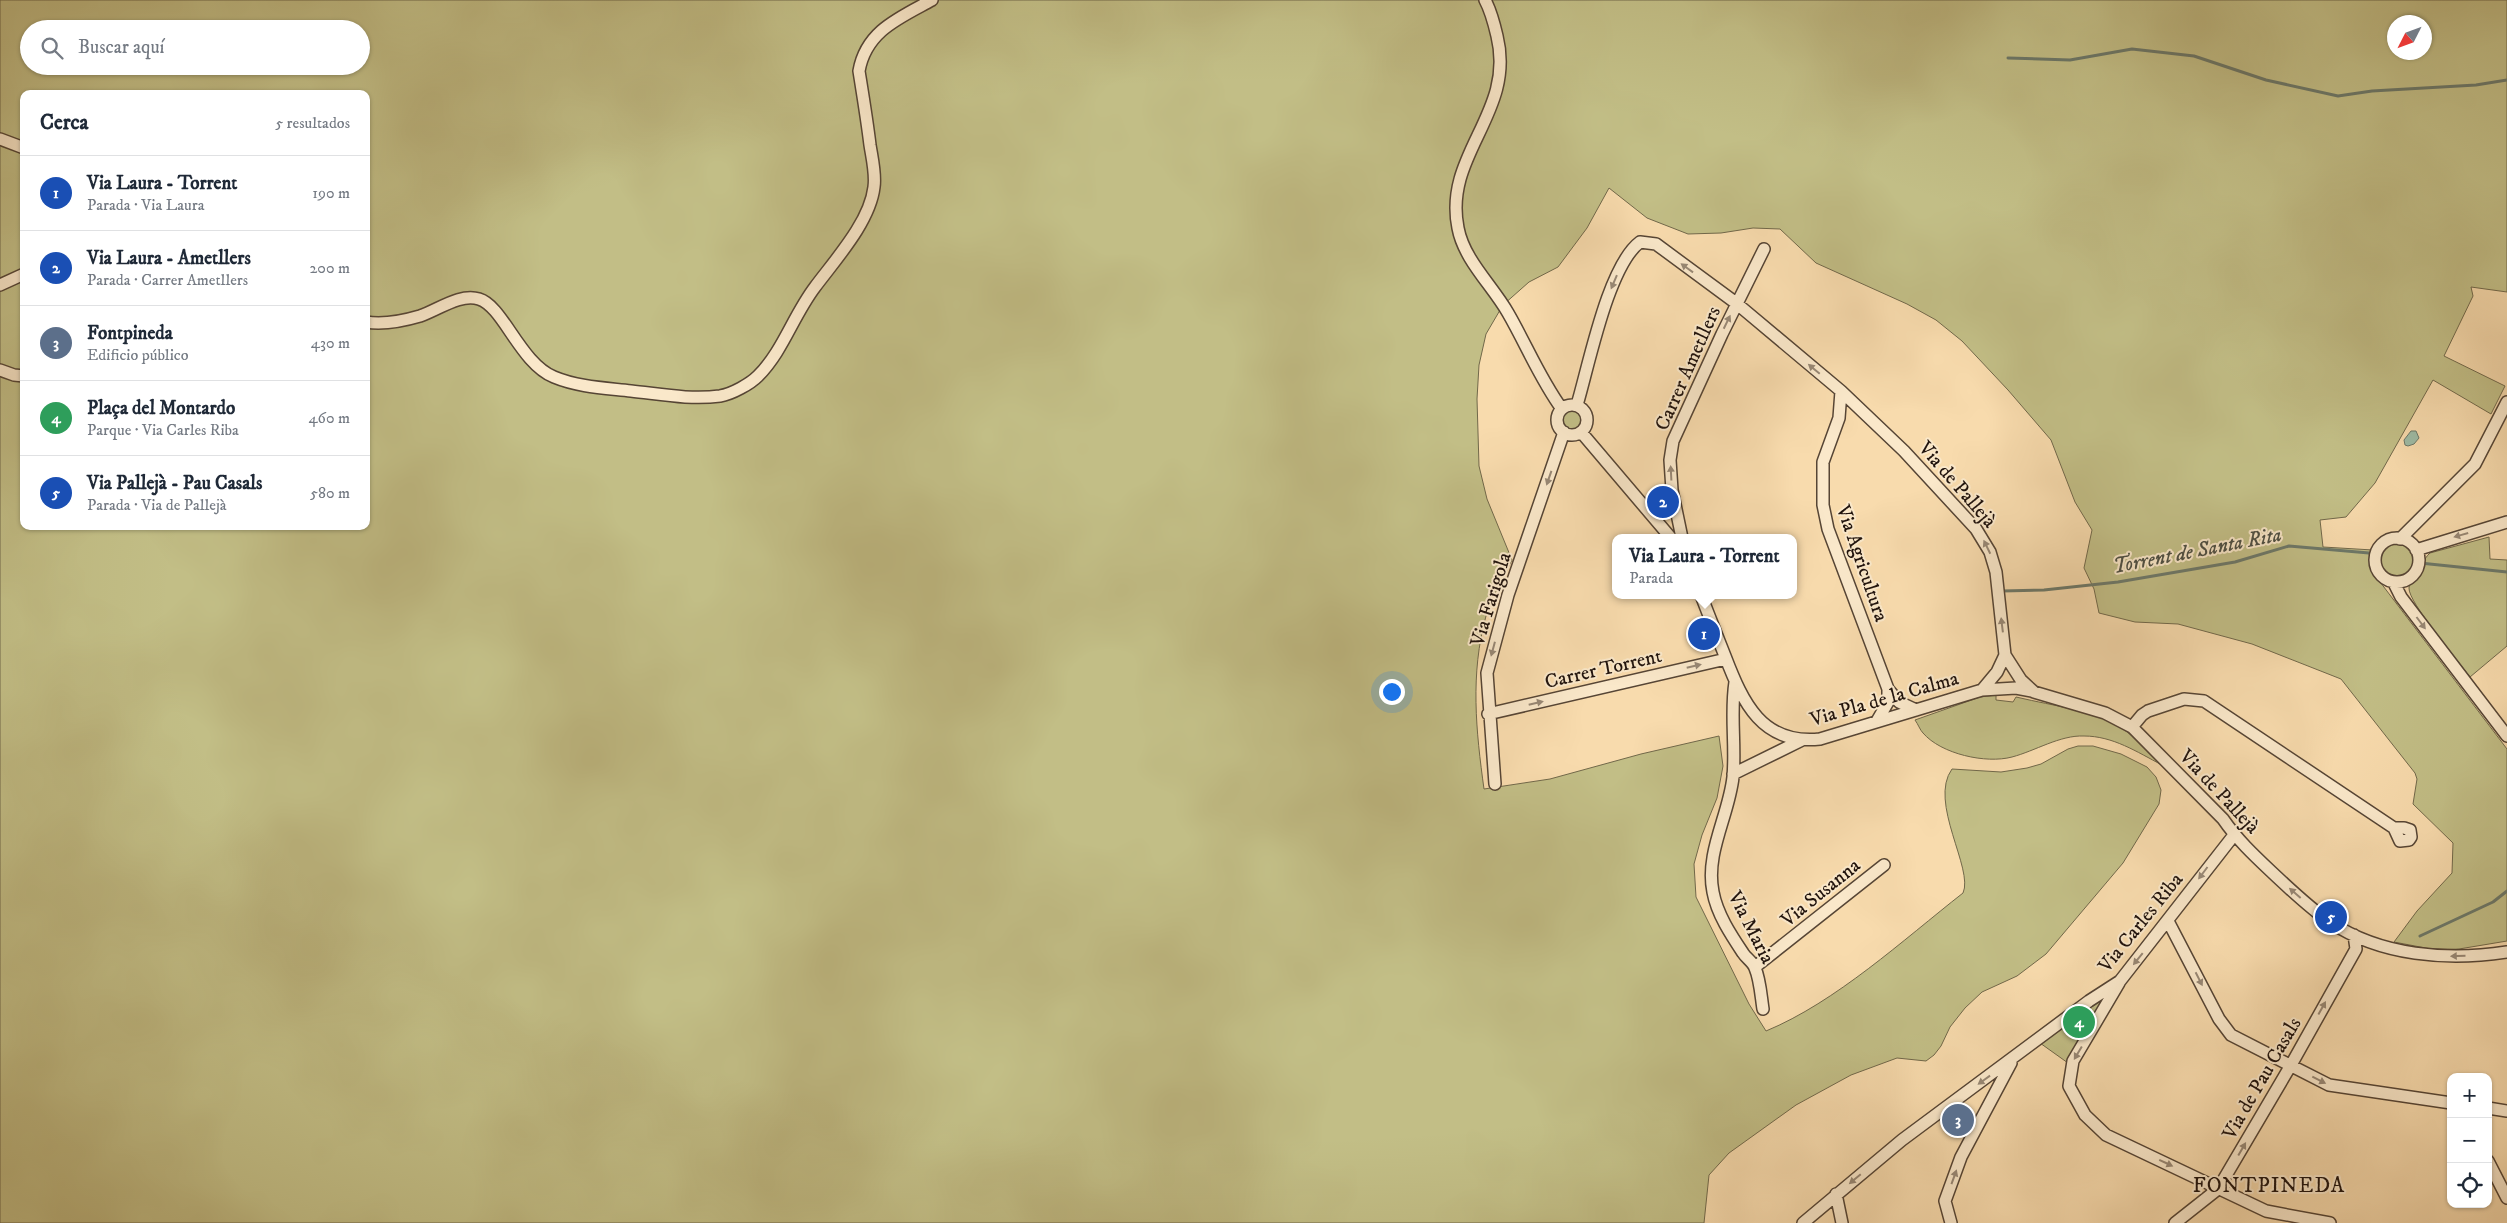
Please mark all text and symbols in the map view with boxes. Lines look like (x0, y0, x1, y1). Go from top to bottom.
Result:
north arrow (2387, 15, 2432, 60)
search box (20, 20, 370, 75)
icon: search (38, 34, 66, 62)
text: Buscar aquí (78, 36, 164, 59)
text: Cerca (40, 110, 88, 136)
text: 5 resultados (275, 113, 350, 133)
text: Via Laura - Torrent (87, 172, 237, 195)
text: 1 (53, 183, 59, 203)
text: 190 m (312, 183, 350, 203)
text: Parada · Via Laura (87, 195, 205, 215)
text: Via Laura - Ametllers (87, 247, 251, 270)
text: 2 (52, 258, 60, 278)
text: 200 m (309, 258, 350, 278)
one-way arrow (1681, 262, 1694, 273)
text: Parada · Carrer Ametllers (87, 270, 248, 290)
one-way arrow (1610, 275, 1618, 289)
street label: Carrer Ametllers (1650, 302, 1727, 435)
one-way arrow (1724, 315, 1732, 329)
text: Fontpineda (87, 322, 173, 345)
text: 3 (53, 333, 59, 353)
text: 430 m (311, 333, 350, 353)
text: Edificio público (87, 345, 188, 365)
one-way arrow (1807, 363, 1820, 374)
text: Plaça del Montardo (87, 397, 235, 420)
text: 4 (51, 408, 61, 428)
text: 460 m (308, 408, 350, 428)
text: Parque · Via Carles Riba (87, 420, 239, 440)
street label: Via de Pallejà (1912, 436, 2002, 534)
one-way arrow (1666, 464, 1674, 480)
one-way arrow (1545, 471, 1552, 486)
text: Via Pallejà - Pau Casals (87, 472, 262, 495)
text: 5 (52, 483, 60, 503)
text: 580 m (310, 483, 350, 503)
pin: 2 (1647, 483, 1679, 521)
text: Parada · Via de Pallejà (87, 495, 227, 515)
street label: Via Agricultura (1830, 501, 1893, 626)
water label: Torrent de Santa Rita (2111, 522, 2284, 580)
one-way arrow (2454, 532, 2469, 540)
popup (1612, 534, 1797, 599)
one-way arrow (1983, 540, 1991, 554)
text: Via Laura - Torrent (1629, 545, 1780, 568)
street label: Via Farigola (1465, 549, 1518, 650)
text: Parada (1629, 568, 1673, 588)
pin: 1 (1688, 615, 1720, 653)
one-way arrow (1998, 616, 2006, 632)
one-way arrow (2416, 616, 2427, 629)
one-way arrow (1489, 642, 1497, 657)
street label: Carrer Torrent (1542, 644, 1664, 695)
one-way arrow (1686, 662, 1701, 670)
street label: Via Pla de la Calma (1806, 666, 1962, 733)
your location (1379, 679, 1405, 705)
one-way arrow (1528, 699, 1543, 707)
street label: Via de Pallejà (2173, 744, 2265, 840)
street label: Via Susanna (1775, 853, 1866, 933)
one-way arrow (2198, 866, 2209, 879)
street label: Via Carles Riba (2093, 868, 2189, 979)
street label: Via Maria (1721, 886, 1780, 969)
one-way arrow (2289, 888, 2302, 899)
pin: 5 (2315, 898, 2347, 936)
one-way arrow (2133, 952, 2144, 965)
one-way arrow (2450, 953, 2466, 961)
one-way arrow (2195, 972, 2203, 987)
one-way arrow (2318, 1002, 2327, 1015)
pin: 4 (2063, 1003, 2095, 1041)
street label: Via de Pau Casals (2217, 1013, 2307, 1145)
one-way arrow (2073, 1047, 2082, 1060)
map controls (2447, 1073, 2492, 1208)
button: + (2447, 1073, 2492, 1118)
one-way arrow (1978, 1075, 1991, 1086)
one-way arrow (2311, 1076, 2326, 1084)
pin: 3 (1942, 1101, 1974, 1139)
button: − (2447, 1118, 2492, 1163)
one-way arrow (2237, 1143, 2246, 1156)
one-way arrow (2158, 1159, 2173, 1167)
button: locate (2447, 1163, 2492, 1208)
one-way arrow (1951, 1169, 1958, 1184)
one-way arrow (1848, 1173, 1861, 1184)
district label: FONTPINEDA (2193, 1173, 2345, 1199)

